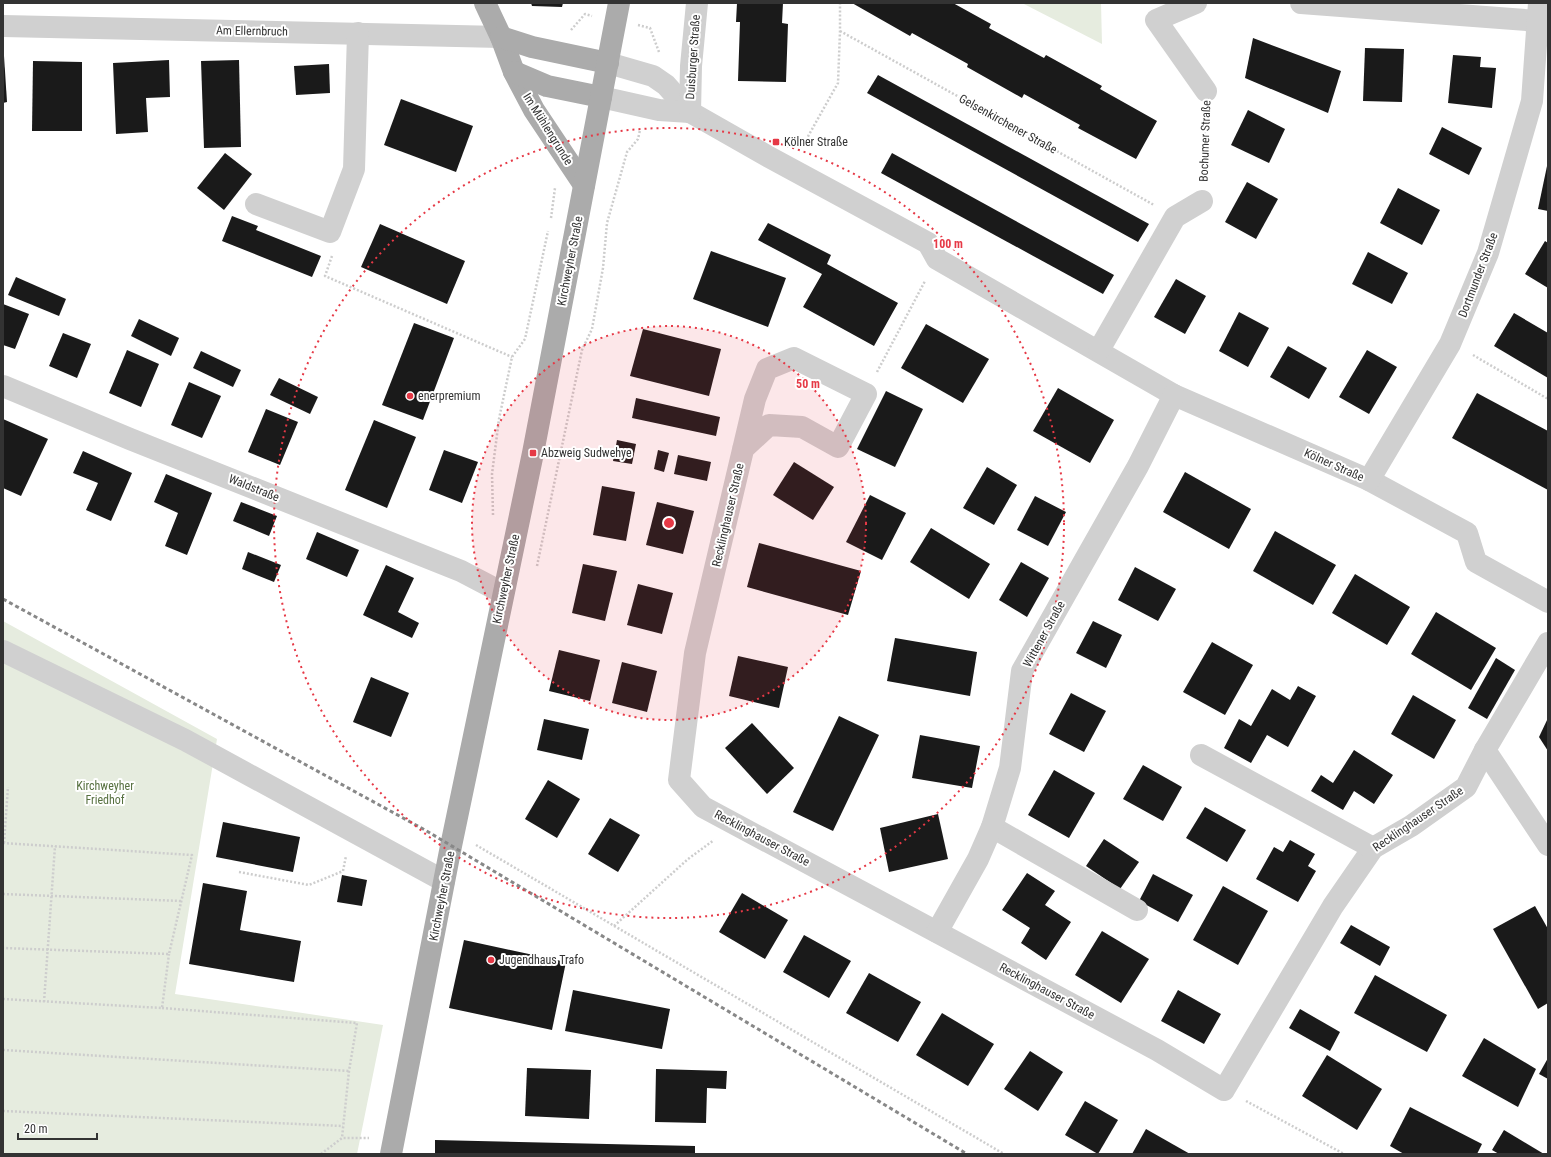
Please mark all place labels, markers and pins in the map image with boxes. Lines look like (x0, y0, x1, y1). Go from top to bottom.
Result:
place label: Kölner Straße (784, 135, 848, 149)
marker: Kölner Straße (771, 137, 781, 147)
place label: enerpremium (418, 389, 480, 403)
marker: enerpremium (405, 391, 415, 401)
place label: Abzweig Sudwehye (541, 446, 632, 460)
marker: Abzweig Sudwehye (528, 448, 538, 458)
centre of rings (662, 516, 676, 530)
place label: Jugendhaus Trafo (499, 953, 584, 967)
marker: Jugendhaus Trafo (486, 955, 496, 965)

